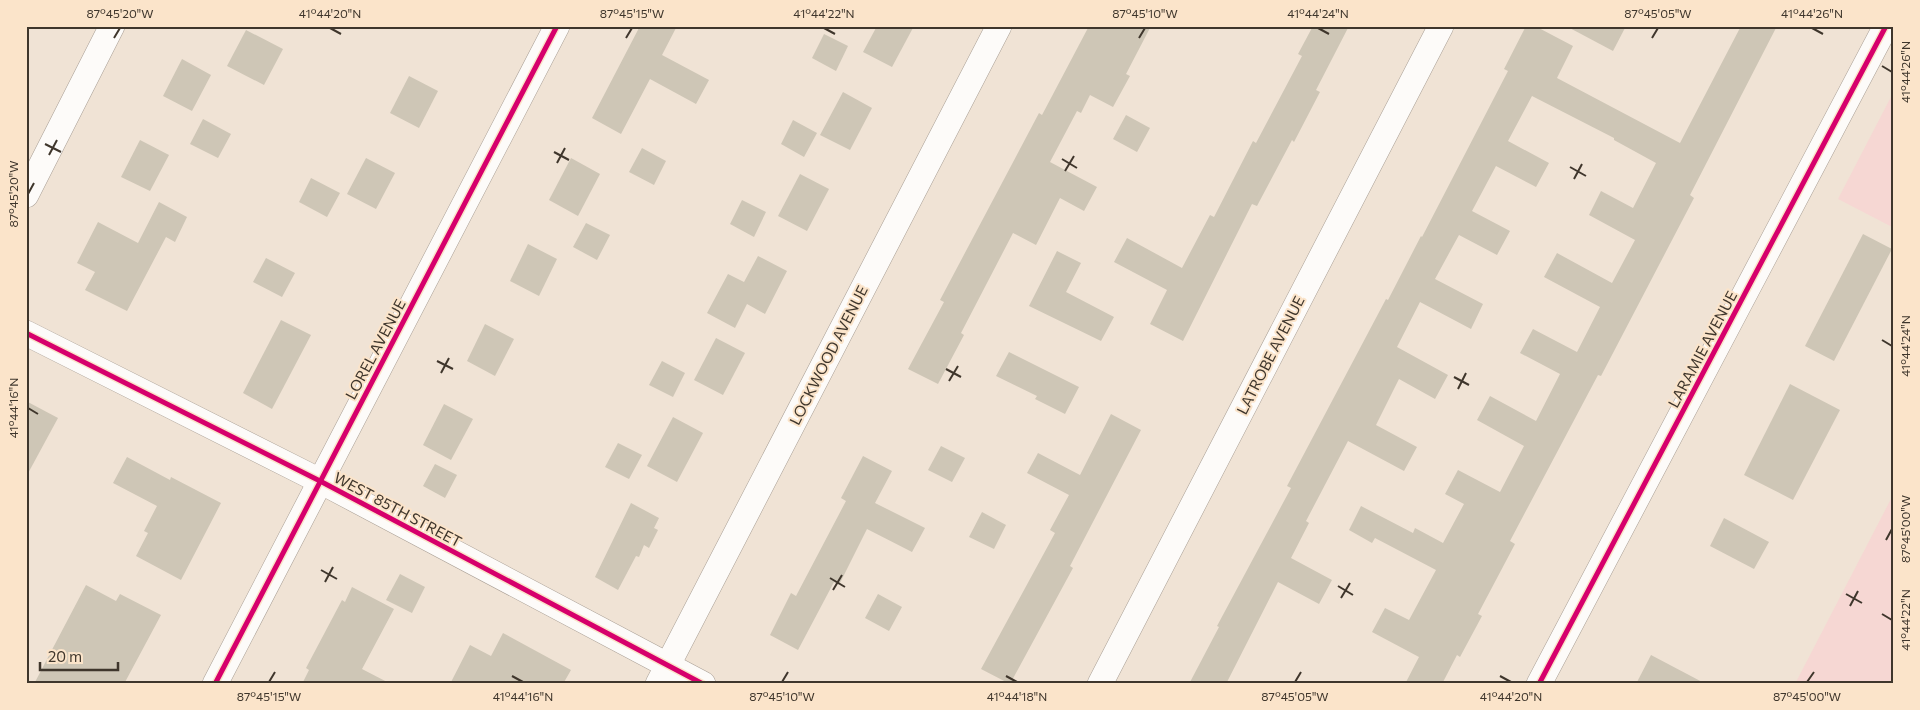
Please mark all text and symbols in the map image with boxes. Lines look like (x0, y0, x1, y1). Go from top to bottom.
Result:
text: 87°45'20"W (87, 6, 153, 20)
text: 41°44'20"N (299, 6, 361, 20)
text: 87°45'15"W (600, 6, 664, 20)
text: 41°44'22"N (793, 6, 855, 20)
text: 87°45'10"W (1112, 6, 1178, 20)
text: 41°44'24"N (1287, 6, 1349, 20)
text: 87°45'05"W (1624, 6, 1692, 20)
text: 41°44'26"N (1781, 6, 1843, 20)
text: 41°44'26"N (1898, 41, 1912, 103)
text: 87°45'20"W (6, 161, 20, 227)
street label: LOCKWOOD AVENUE (785, 282, 871, 428)
street label: LARAMIE AVENUE (1664, 288, 1740, 410)
street label: LATROBE AVENUE (1232, 293, 1308, 417)
street label: LOREL AVENUE (341, 296, 409, 402)
text: 41°44'24"N (1898, 315, 1912, 377)
text: 41°44'16"N (6, 378, 20, 438)
street label: WEST 85TH STREET (331, 468, 465, 550)
text: 87°45'00"W (1898, 495, 1912, 563)
text: 41°44'22"N (1898, 589, 1912, 651)
scale bar (40, 640, 118, 672)
text: 20 m (48, 647, 82, 665)
text: 87°45'15"W (237, 689, 301, 703)
text: 41°44'16"N (493, 689, 553, 703)
text: 87°45'10"W (749, 689, 815, 703)
text: 41°44'18"N (987, 689, 1047, 703)
text: 87°45'05"W (1261, 689, 1329, 703)
text: 41°44'20"N (1480, 689, 1542, 703)
text: 87°45'00"W (1773, 689, 1841, 703)

